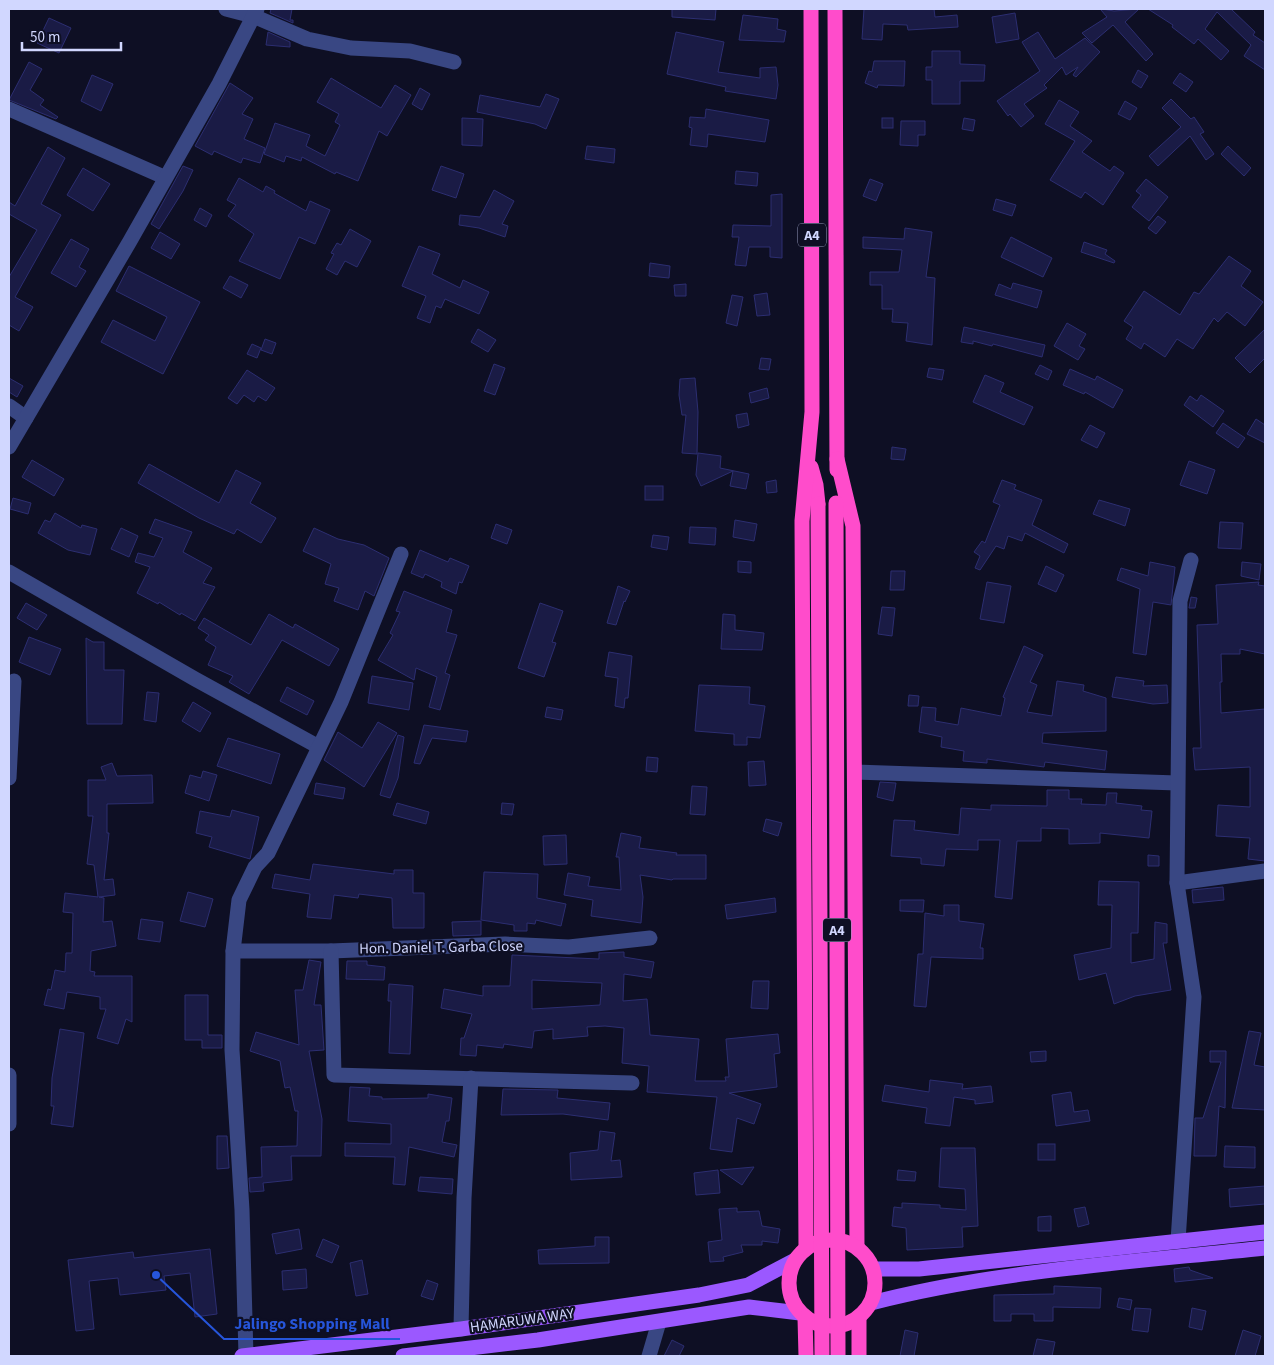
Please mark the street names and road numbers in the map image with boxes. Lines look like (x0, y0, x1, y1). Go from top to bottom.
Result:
road number: A4 (798, 224, 826, 246)
road number: A4 (823, 918, 851, 942)
street label: Hon. Daniel T. Garba Close (359, 936, 523, 959)
street label: HAMARUWA WAY (469, 1303, 576, 1338)

